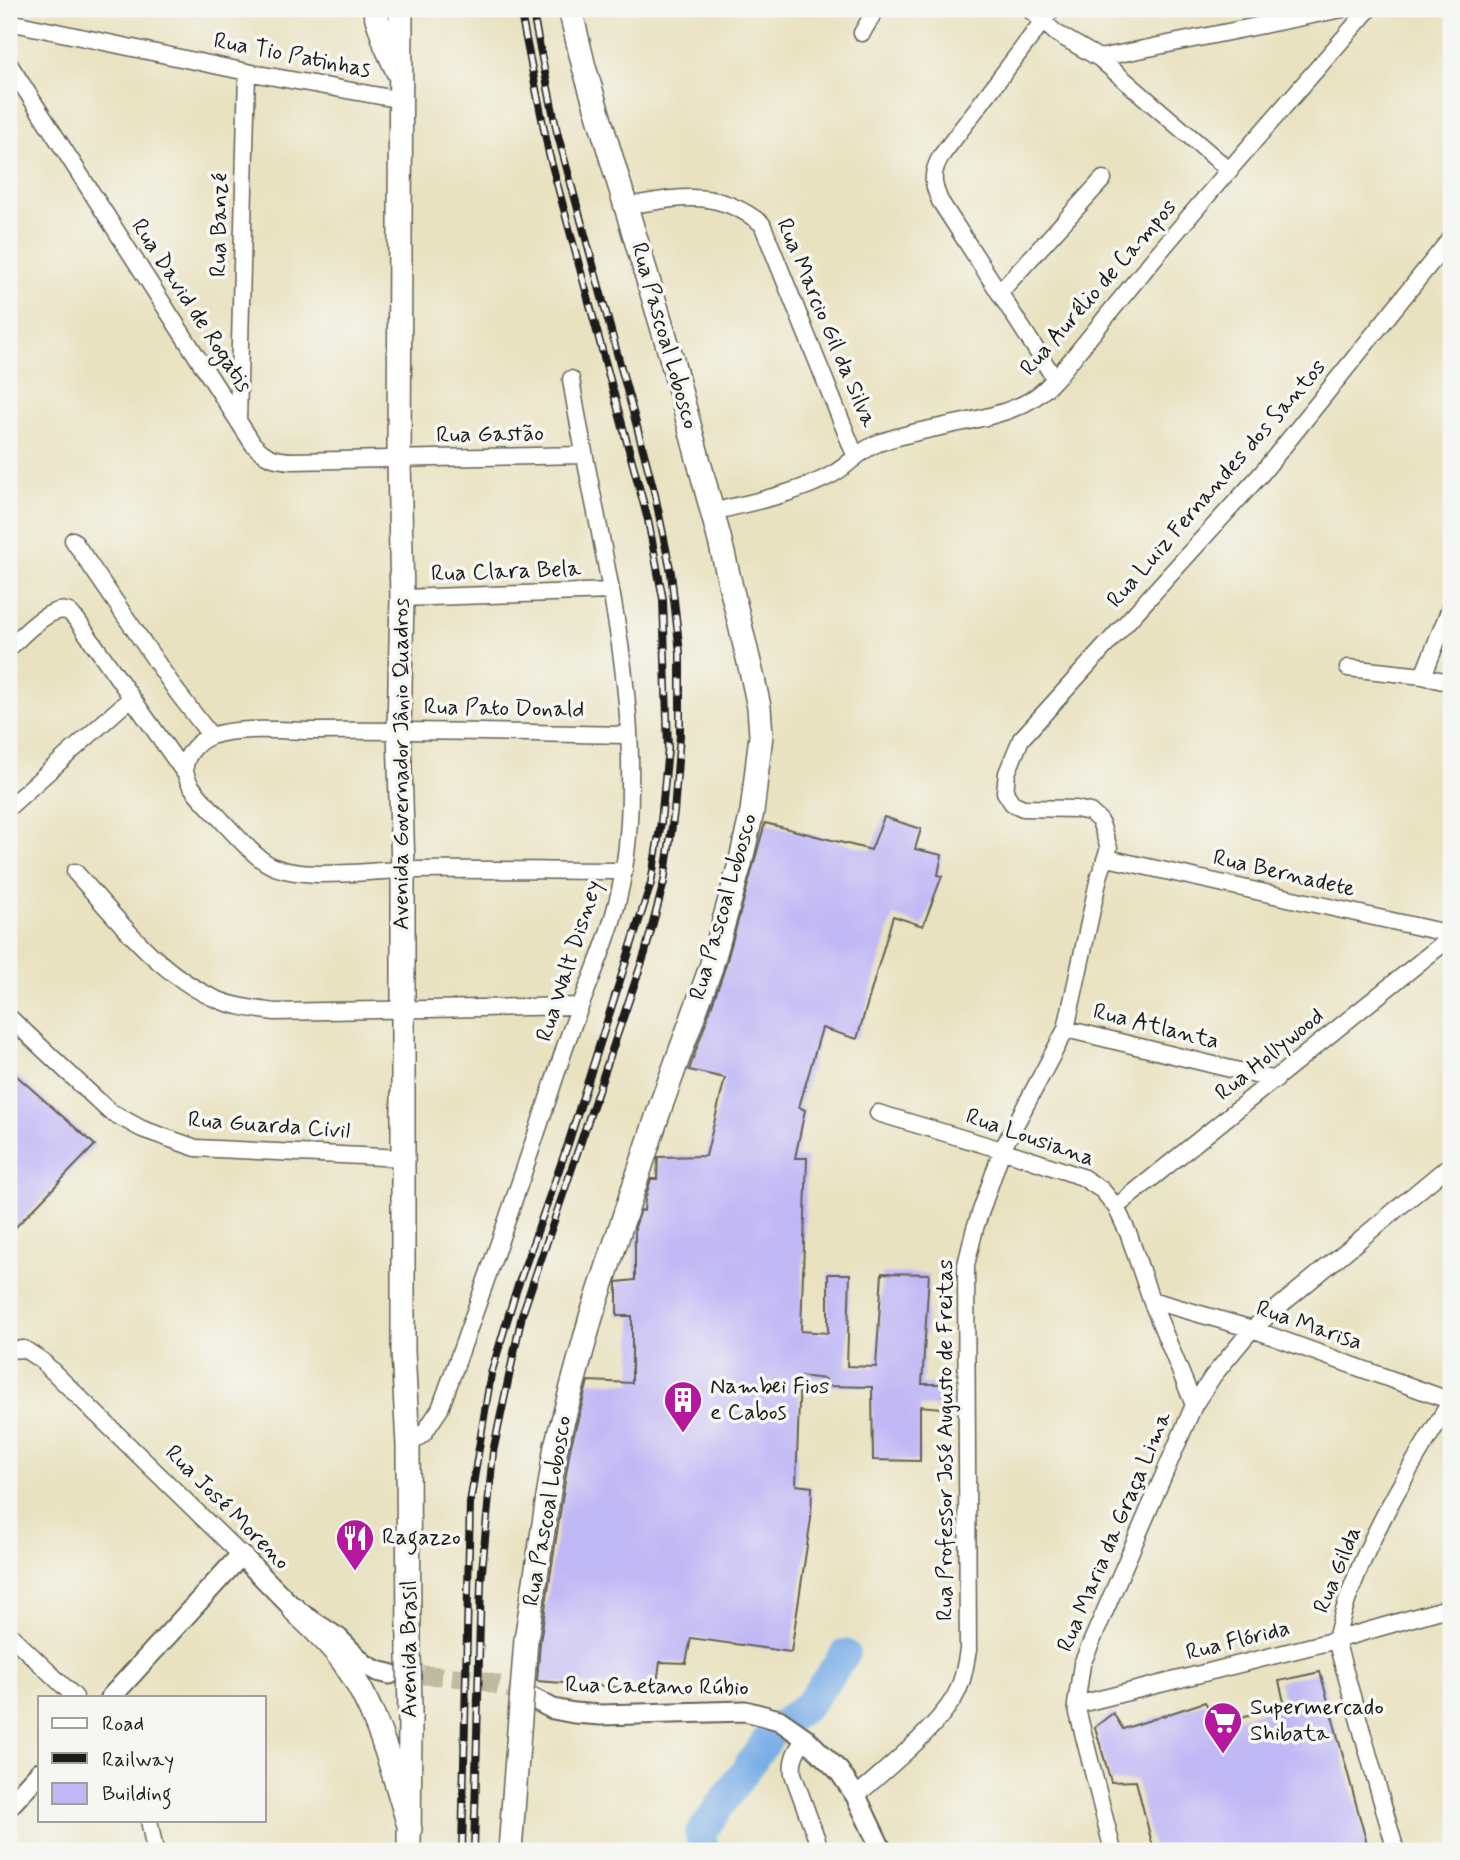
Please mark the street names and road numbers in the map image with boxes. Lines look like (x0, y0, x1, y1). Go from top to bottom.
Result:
street label: Rua Tio Patinhas (211, 26, 373, 86)
street label: Rua Banzé (204, 173, 236, 277)
street label: Rua Aurélio de Campos (1014, 193, 1184, 383)
street label: Rua David de Rogatis (122, 213, 258, 400)
street label: Rua Marcio Gil da Silva (768, 214, 884, 432)
street label: Rua Pascoal Lobosco (623, 239, 705, 433)
street label: Rua Luiz Fernandes dos Santos (1101, 353, 1333, 615)
street label: Rua Gastão (436, 419, 544, 451)
street label: Rua Clara Bela (430, 554, 582, 590)
street label: Avenida Governador Jânio Quadros (387, 598, 417, 930)
street label: Rua Pato Donald (423, 693, 585, 725)
street label: Rua Pascoal Lobosco (683, 810, 765, 1004)
street label: Rua Bernadete (1210, 843, 1358, 905)
street label: Rua Walt Disney (530, 877, 610, 1045)
street label: Rua Atlanta (1090, 997, 1222, 1057)
street label: Rua Hollywood (1209, 1002, 1331, 1108)
street label: Rua Lousiana (962, 1102, 1098, 1174)
street label: Rua Guarda Civil (187, 1105, 351, 1147)
street label: Rua Professor José Augusto de Freitas (931, 1259, 961, 1621)
street label: Rua Marisa (1252, 1294, 1366, 1358)
street label: Rua Maria da Graça Lima (1051, 1407, 1179, 1657)
street label: Rua Pascoal Lobosco (516, 1414, 580, 1608)
street label: Rua José Moreno (158, 1439, 296, 1577)
street label: Rua Gilda (1307, 1522, 1369, 1618)
street label: Avenida Brasil (395, 1580, 425, 1718)
street label: Rua Flórida (1183, 1614, 1293, 1668)
street label: Rua Caetano Rúbio (565, 1670, 749, 1704)

